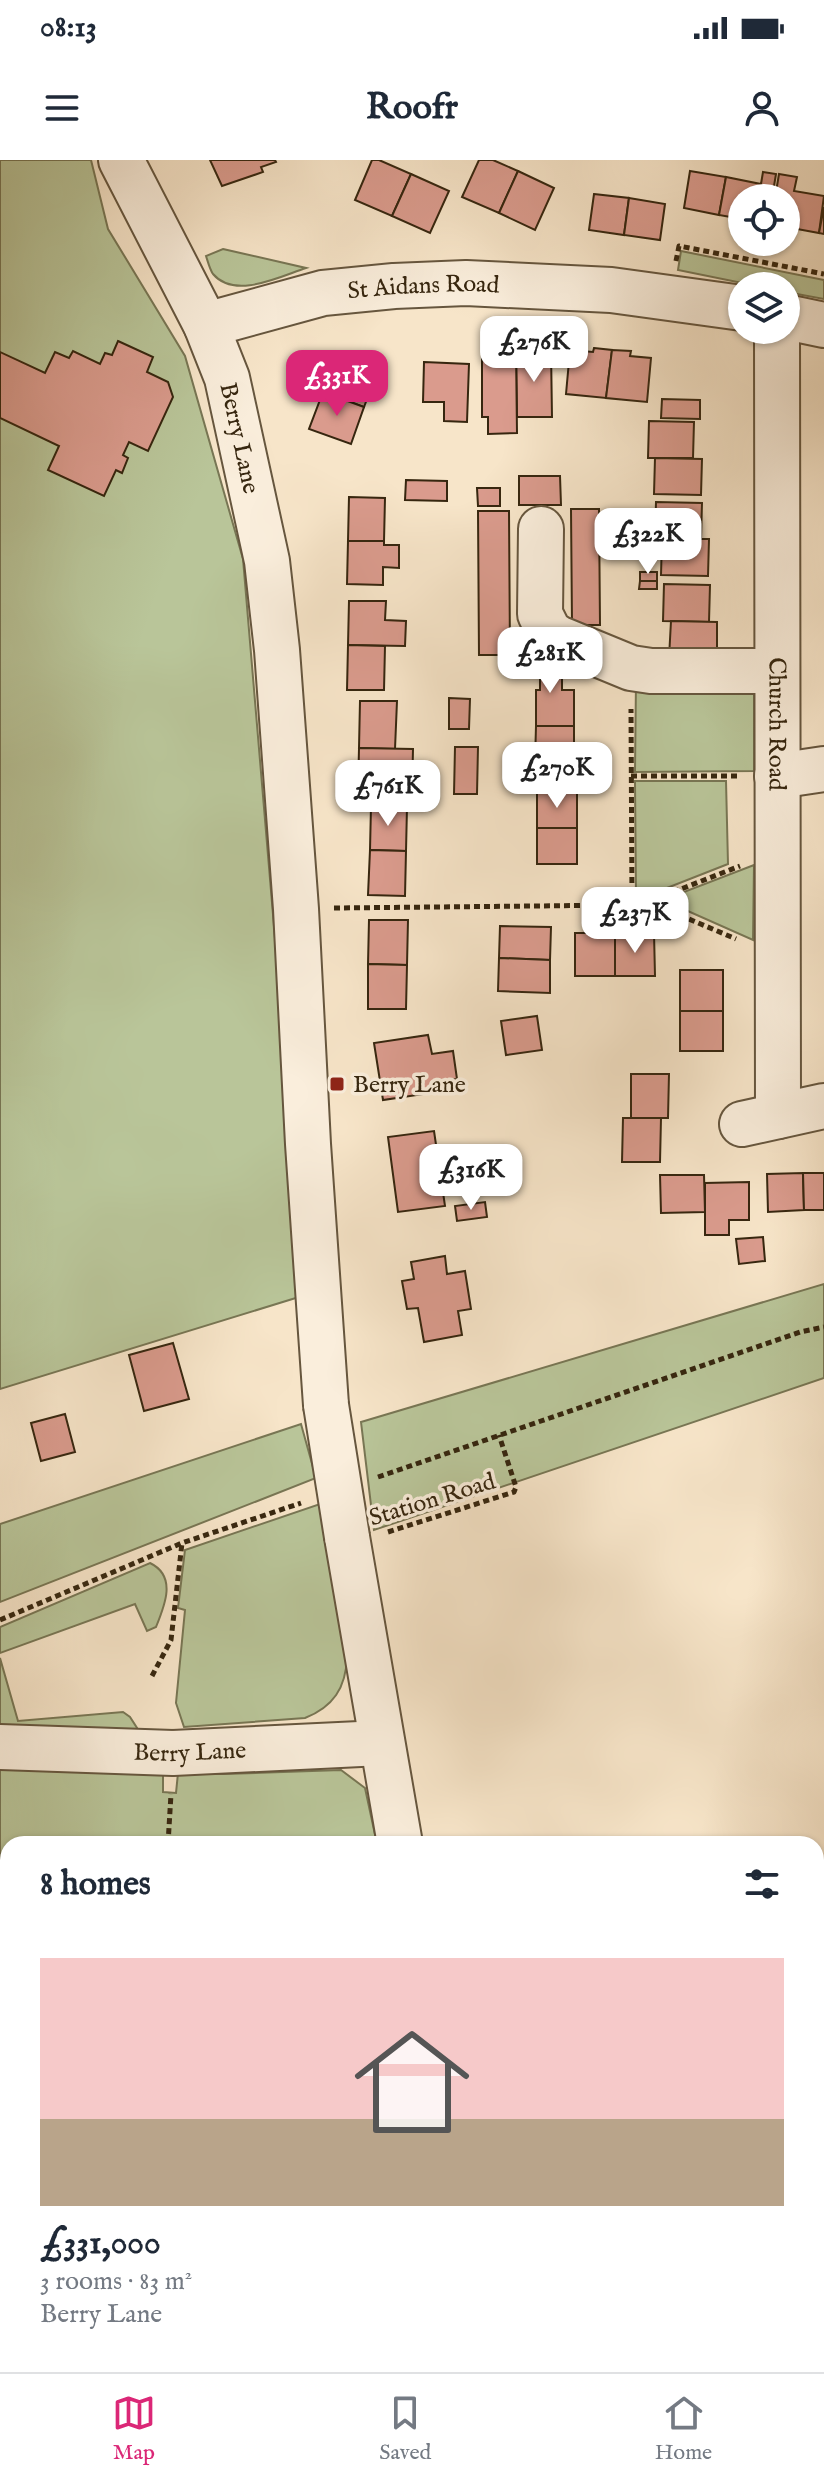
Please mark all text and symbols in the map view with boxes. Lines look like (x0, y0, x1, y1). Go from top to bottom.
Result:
text: 08:13 (40, 9, 97, 47)
text: Roofr (366, 85, 458, 131)
icon: menu (40, 86, 84, 130)
icon: person (740, 86, 784, 130)
map controls (728, 184, 800, 344)
button: locate (728, 184, 800, 256)
street label: St Aidans Road (346, 269, 500, 308)
button: layers (728, 272, 800, 344)
pin: £276K (478, 316, 590, 384)
text: £276K (498, 325, 570, 358)
pin: £331K (281, 350, 393, 418)
text: £331K (304, 359, 370, 392)
street label: Berry Lane (211, 380, 266, 497)
pin: £322K (592, 508, 704, 576)
text: £322K (613, 517, 683, 550)
pin: £281K (494, 627, 606, 695)
text: £281K (516, 636, 584, 669)
street label: Church Road (760, 657, 792, 791)
pin: £270K (501, 742, 613, 810)
text: £270K (520, 751, 594, 784)
pin: £761K (332, 760, 444, 828)
text: £761K (353, 769, 423, 802)
pin: £237K (579, 887, 691, 955)
text: £237K (600, 896, 670, 929)
place label: Berry Lane (353, 1070, 466, 1101)
marker: Berry Lane (328, 1075, 346, 1093)
pin: £316K (415, 1144, 527, 1212)
text: £316K (437, 1153, 505, 1186)
street label: Station Road (365, 1466, 500, 1534)
street label: Berry Lane (133, 1735, 247, 1770)
icon: filters (740, 1862, 784, 1906)
text: 8 homes (40, 1863, 151, 1906)
icon: home (340, 2010, 484, 2154)
text: £331,000 (40, 2222, 161, 2265)
text: 3 rooms · 83 m² (40, 2265, 192, 2298)
text: Berry Lane (40, 2298, 162, 2331)
tab: Map (112, 2391, 156, 2467)
tab: Saved (379, 2391, 431, 2467)
tab: Home (655, 2391, 712, 2467)

